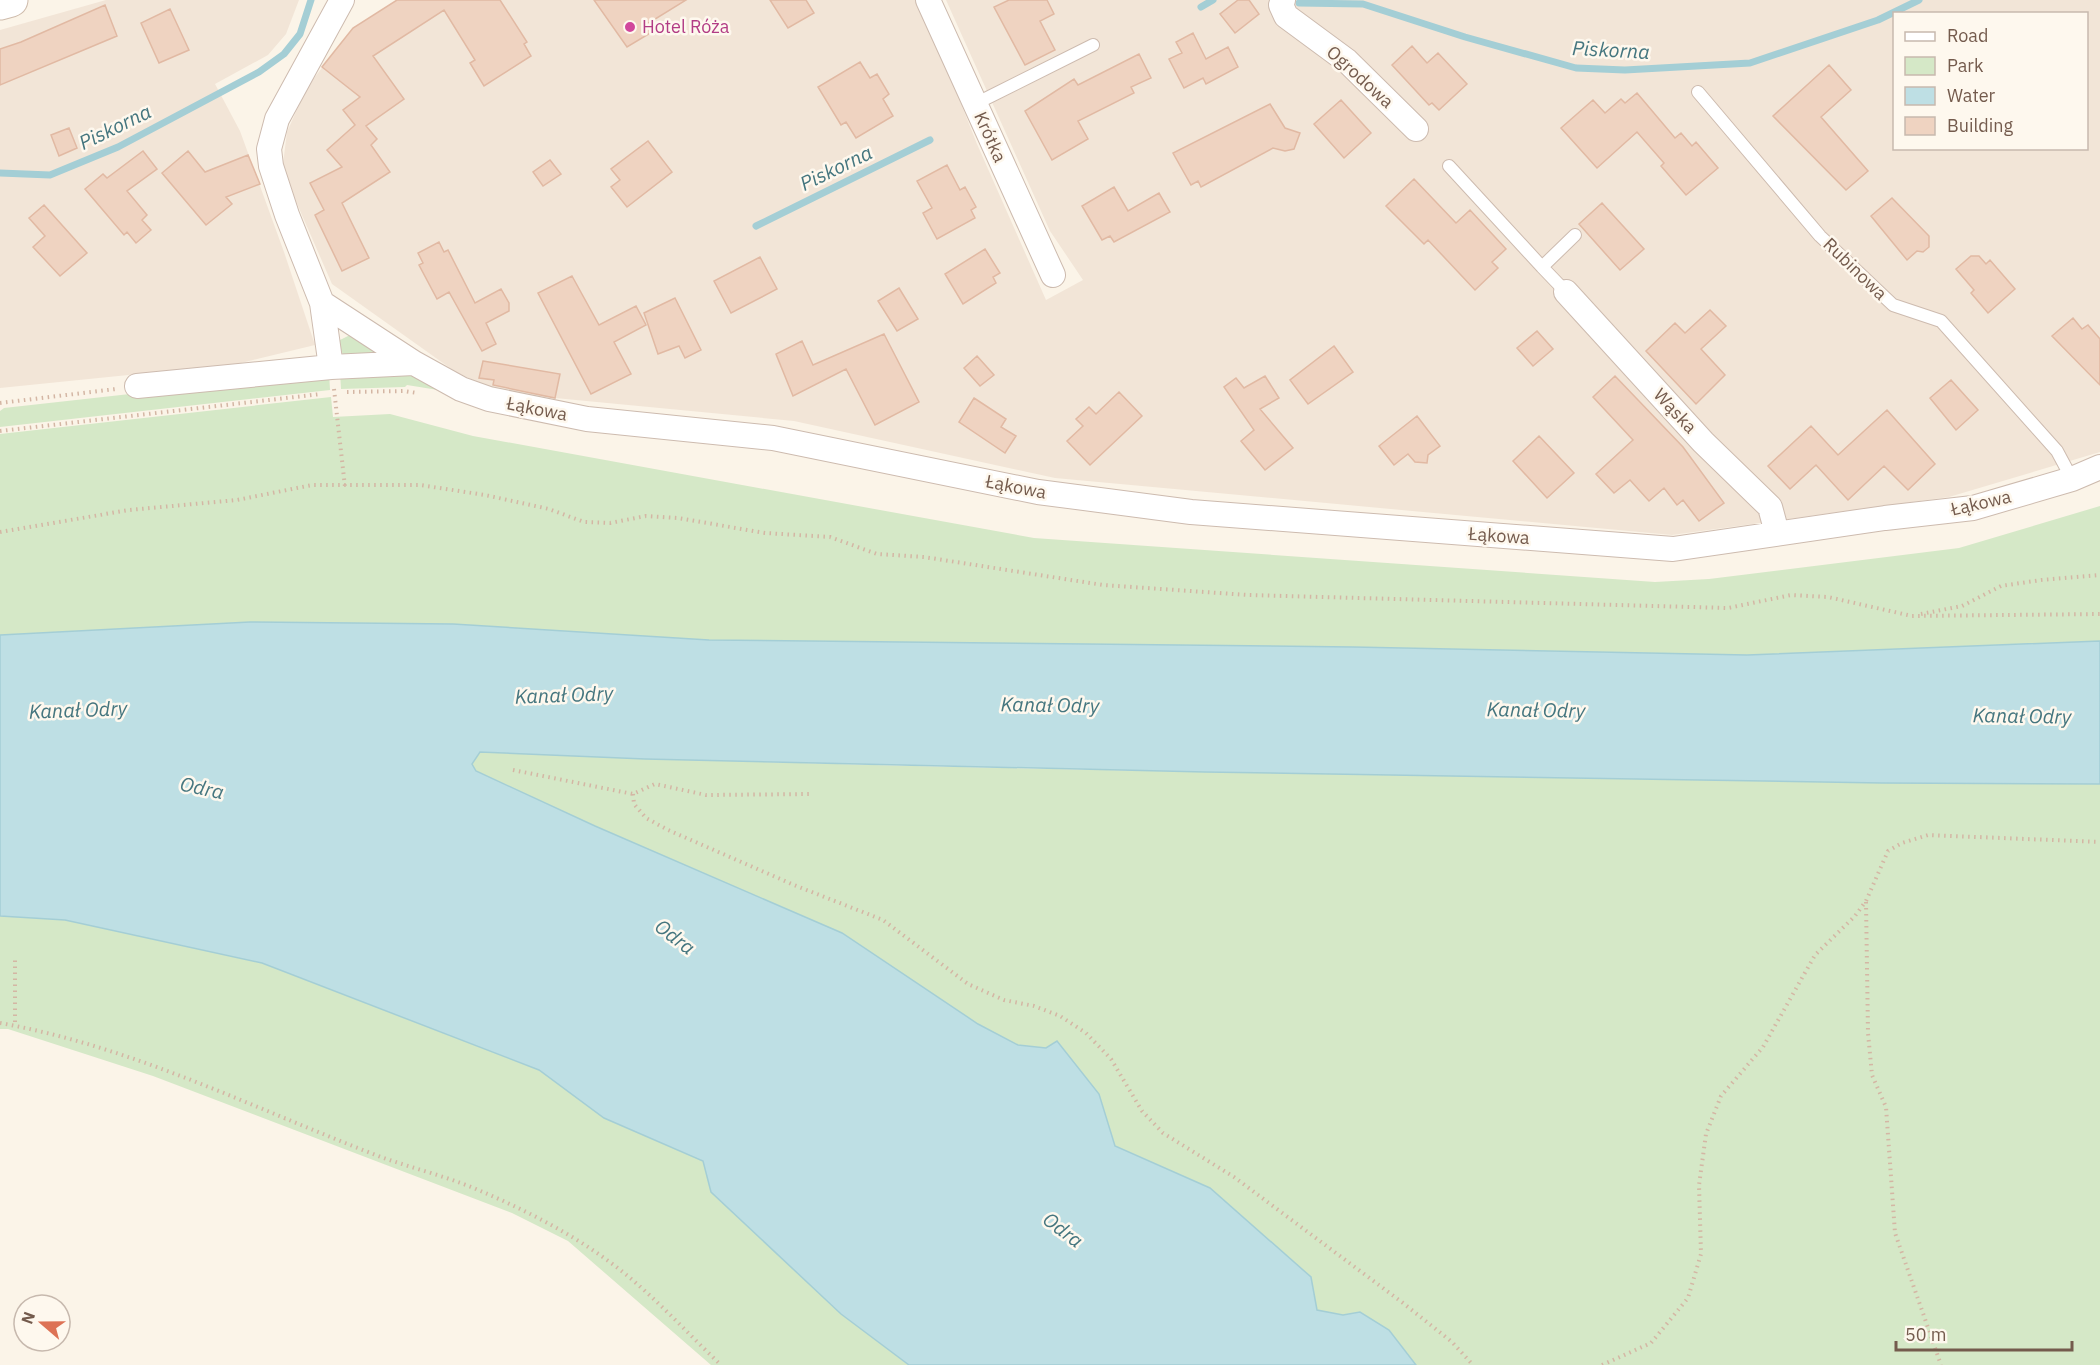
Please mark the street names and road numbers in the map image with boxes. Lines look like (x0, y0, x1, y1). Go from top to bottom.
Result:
street label: Ogrodowa (1322, 40, 1399, 113)
street label: Krótka (969, 108, 1012, 166)
street label: Rubinowa (1819, 233, 1892, 305)
street label: Wąska (1649, 383, 1702, 438)
street label: Łąkowa (504, 391, 570, 426)
street label: Łąkowa (983, 469, 1049, 504)
street label: Łąkowa (1948, 484, 2014, 521)
street label: Łąkowa (1467, 522, 1531, 549)

